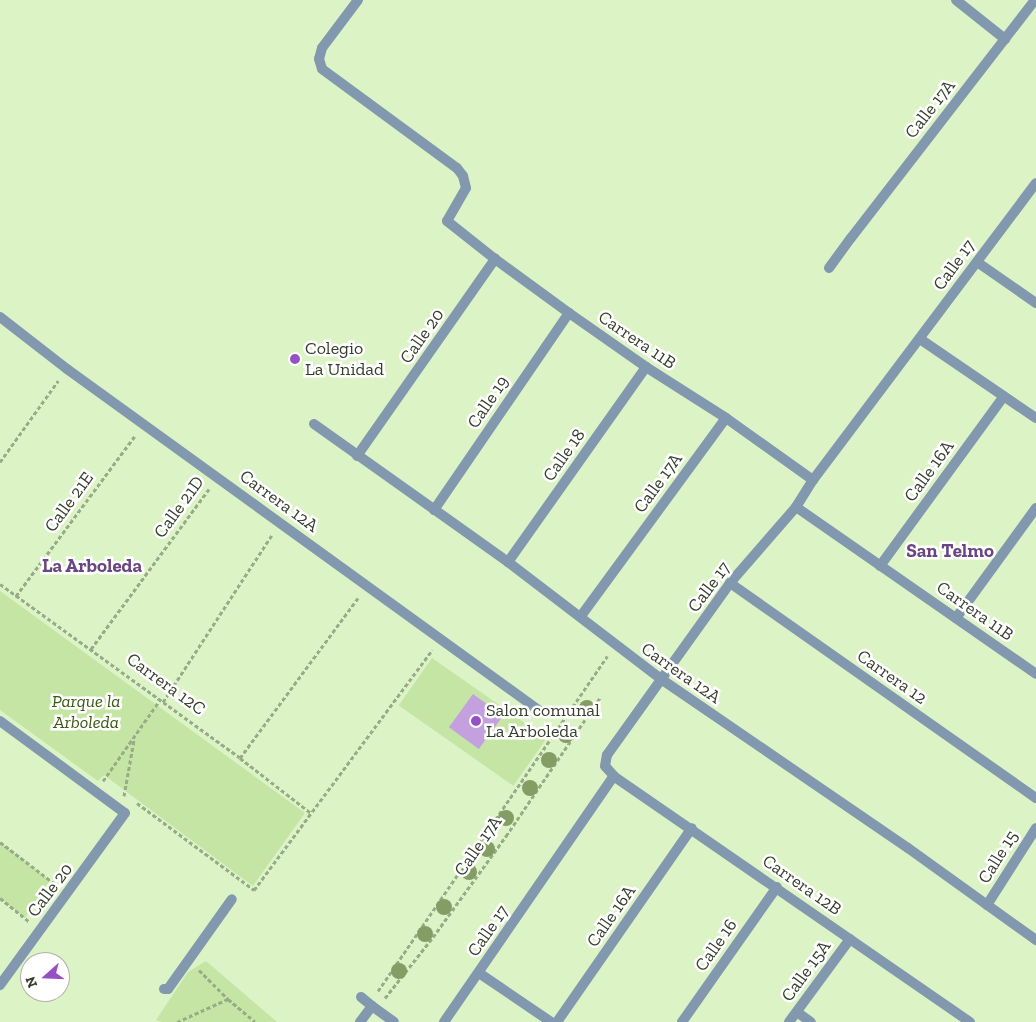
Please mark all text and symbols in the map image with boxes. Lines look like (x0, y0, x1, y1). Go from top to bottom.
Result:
street label: Calle 17A (900, 75, 960, 143)
street label: Calle 17 (928, 235, 980, 295)
street label: Calle 20 (395, 304, 449, 368)
street label: Carrera 11B (594, 306, 680, 374)
place label: Colegio La Unidad (305, 338, 384, 380)
marker: Colegio La Unidad (289, 353, 301, 365)
street label: Calle 19 (463, 372, 513, 432)
street label: Calle 18 (538, 425, 590, 485)
street label: Calle 16A (900, 436, 958, 506)
street label: Calle 17A (629, 449, 687, 517)
street label: Carrera 12A (235, 465, 323, 537)
street label: Calle 21E (40, 468, 98, 536)
street label: Calle 21D (149, 472, 209, 542)
district label: San Telmo (906, 540, 994, 562)
district label: La Arboleda (42, 555, 142, 577)
street label: Calle 17 (683, 558, 735, 616)
street label: Carrera 11B (932, 577, 1018, 645)
street label: Carrera 12A (637, 638, 725, 708)
street label: Carrera 12 (853, 645, 931, 709)
street label: Carrera 12C (122, 648, 210, 720)
park label: Parque la Arboleda (52, 691, 120, 734)
place label: Salon comunal La Arboleda (486, 700, 600, 742)
marker: Salon comunal La Arboleda (470, 715, 482, 727)
street label: Calle 17A (449, 812, 507, 880)
street label: Calle 15 (973, 826, 1023, 888)
street label: Carrera 12B (758, 850, 846, 920)
street label: Calle 20 (23, 859, 77, 921)
street label: Calle 16A (582, 881, 640, 951)
street label: Calle 17 (463, 901, 513, 961)
street label: Calle 16 (690, 915, 742, 975)
street label: Calle 15A (777, 936, 835, 1006)
north arrow (20, 952, 70, 1002)
text: N (22, 974, 41, 990)

